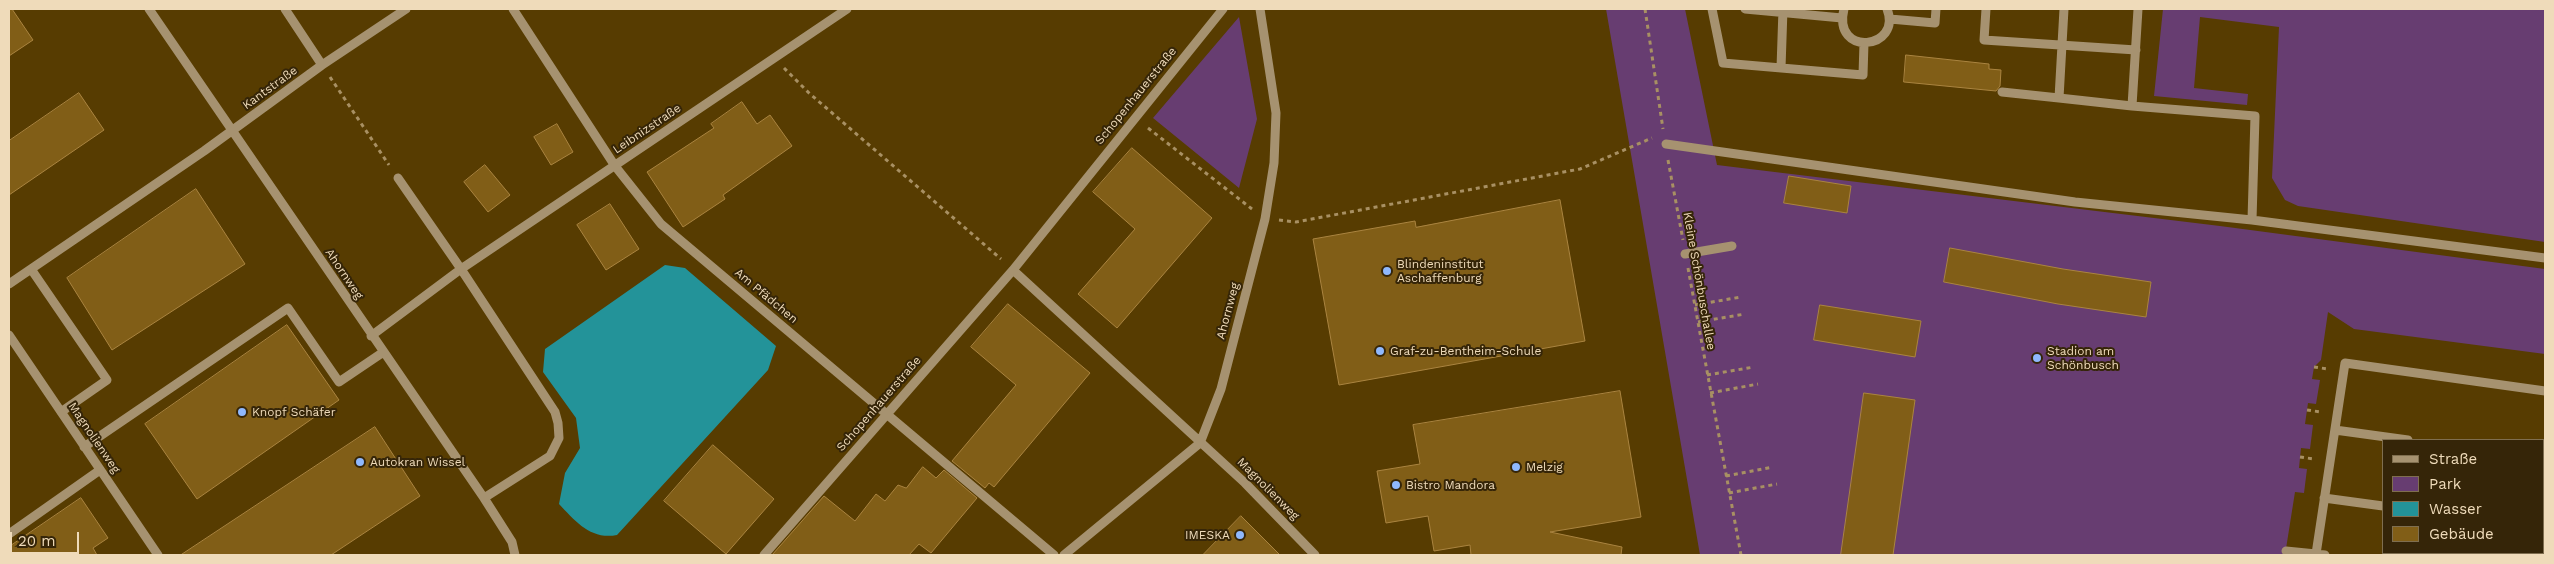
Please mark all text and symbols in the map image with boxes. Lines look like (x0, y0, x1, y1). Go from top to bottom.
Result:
street label: Schopenhauerstraße (1092, 44, 1180, 148)
street label: Kantstraße (240, 63, 300, 113)
street label: Leibnizstraße (610, 101, 684, 157)
street label: Kleine Schönbuschallee (1680, 211, 1718, 351)
street label: Ahornweg (322, 246, 366, 302)
place label: Blindeninstitut Aschaffenburg (1397, 257, 1484, 285)
street label: Am Pfädchen (732, 265, 800, 327)
marker: Blindeninstitut Aschaffenburg (1381, 265, 1393, 277)
street label: Ahornweg (1214, 281, 1242, 341)
place label: Graf-zu-Bentheim-Schule (1390, 344, 1541, 358)
place label: Stadion am Schönbusch (2047, 344, 2119, 372)
marker: Graf-zu-Bentheim-Schule (1374, 345, 1386, 357)
marker: Stadion am Schönbusch (2031, 352, 2043, 364)
street label: Schopenhauerstraße (834, 354, 924, 454)
street label: Magnolienweg (65, 400, 123, 476)
place label: Knopf Schäfer (252, 405, 336, 419)
marker: Knopf Schäfer (236, 406, 248, 418)
legend (2382, 439, 2544, 554)
text: Straße (2429, 450, 2477, 468)
place label: Autokran Wissel (370, 455, 465, 469)
street label: Magnolienweg (1234, 455, 1302, 523)
marker: Autokran Wissel (354, 456, 366, 468)
place label: Melzig (1526, 460, 1563, 474)
marker: Melzig (1510, 461, 1522, 473)
text: Park (2429, 475, 2461, 493)
place label: Bistro Mandora (1406, 478, 1495, 492)
marker: Bistro Mandora (1390, 479, 1402, 491)
text: Wasser (2429, 500, 2482, 518)
scale bar (12, 522, 81, 554)
text: Gebäude (2429, 525, 2494, 543)
place label: IMESKA (1185, 528, 1230, 542)
marker: IMESKA (1234, 529, 1246, 541)
text: 20 m (18, 532, 56, 550)

